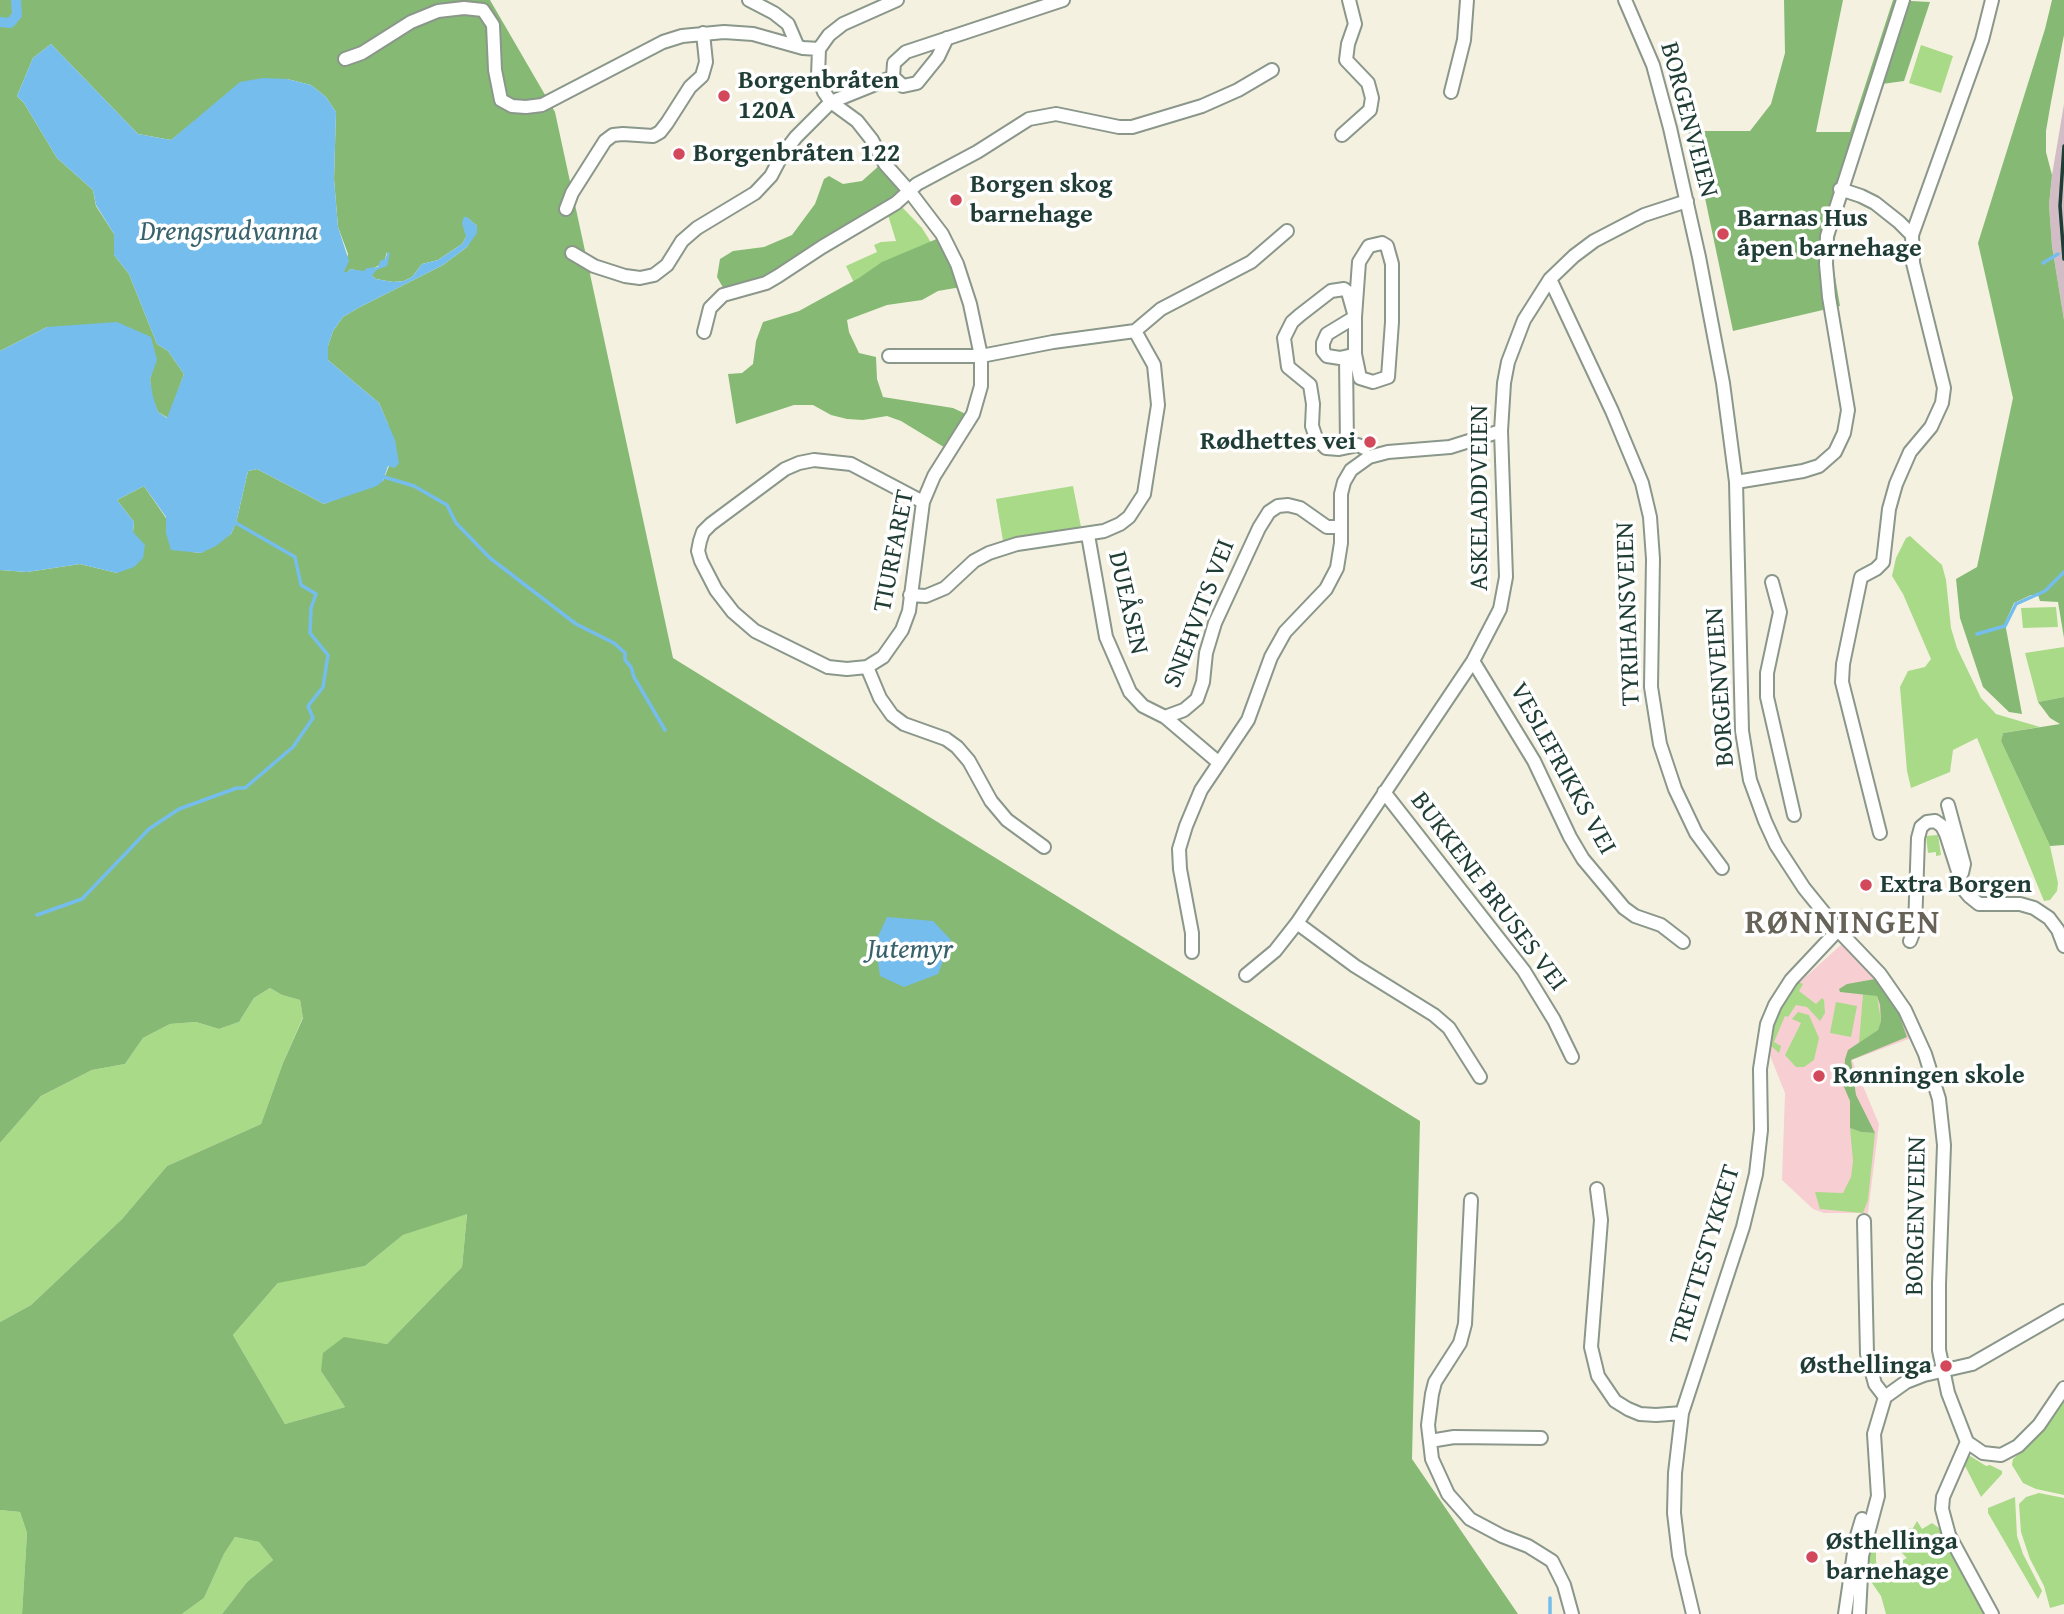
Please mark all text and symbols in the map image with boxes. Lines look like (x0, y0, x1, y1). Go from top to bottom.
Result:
street label: BORGENVEIEN (1652, 39, 1724, 201)
place label: Borgenbråten 120A (738, 65, 899, 126)
marker: Borgenbråten 120A (716, 88, 732, 104)
place label: Borgenbråten 122 (693, 138, 900, 170)
marker: Borgenbråten 122 (671, 146, 687, 162)
place label: Borgen skog barnehage (970, 169, 1112, 230)
marker: Borgen skog barnehage (948, 192, 964, 208)
place label: Barnas Hus åpen barnehage (1737, 203, 1922, 264)
water label: Drengsrudvanna (140, 216, 318, 250)
marker: Barnas Hus åpen barnehage (1715, 226, 1731, 242)
street label: ASKELADDVEIEN (1464, 405, 1496, 591)
place label: Rødhettes vei (1200, 426, 1356, 458)
marker: Rødhettes vei (1362, 434, 1378, 450)
street label: TIURFARET (868, 487, 922, 615)
street label: TYRIHANSVEIEN (1610, 521, 1648, 707)
street label: SNEHVITS VEI (1157, 535, 1243, 693)
street label: DUEÅSEN (1100, 548, 1154, 658)
street label: BORGENVEIEN (1700, 606, 1742, 768)
street label: VESLEFRIKKS VEI (1502, 678, 1622, 860)
street label: BUKKENE BRUSES VEI (1403, 786, 1573, 998)
place label: Extra Borgen (1880, 869, 2032, 901)
marker: Extra Borgen (1858, 877, 1874, 893)
district label: RØNNINGEN (1746, 905, 1940, 945)
water label: Jutemyr (867, 934, 953, 968)
place label: Rønningen skole (1833, 1060, 2025, 1092)
marker: Rønningen skole (1811, 1068, 1827, 1084)
street label: BORGENVEIEN (1900, 1136, 1934, 1296)
street label: TRETTESTYKKET (1664, 1161, 1748, 1349)
place label: Østhellinga (1800, 1350, 1932, 1382)
marker: Østhellinga (1938, 1358, 1954, 1374)
place label: Østhellinga barnehage (1826, 1526, 1958, 1588)
marker: Østhellinga barnehage (1804, 1549, 1820, 1565)

